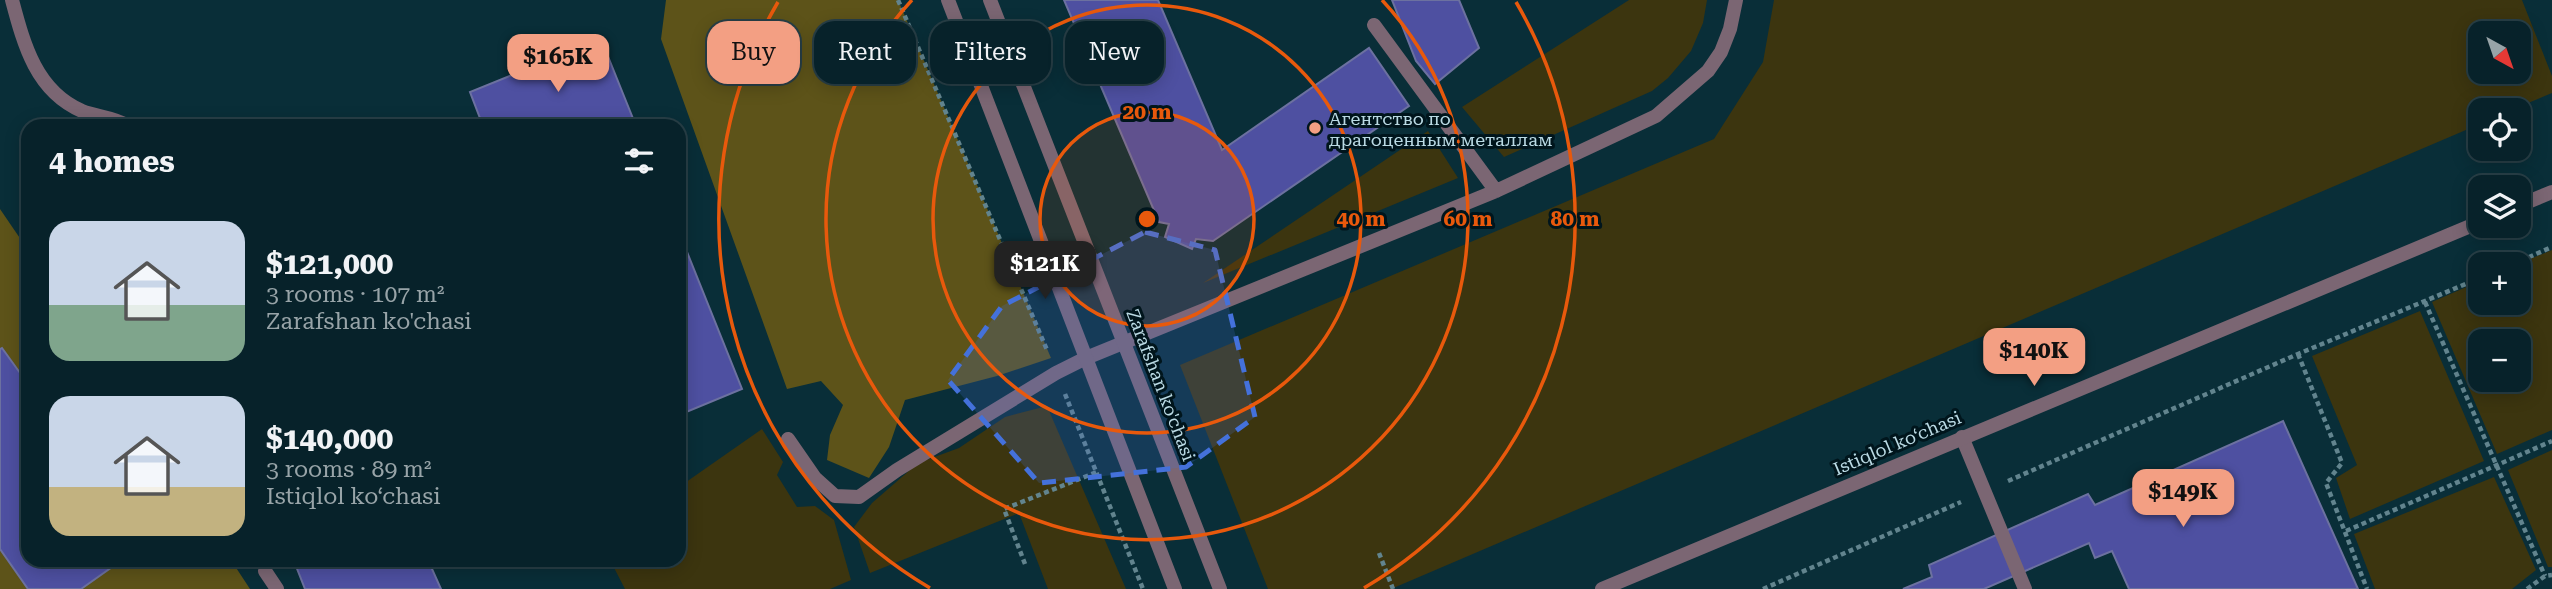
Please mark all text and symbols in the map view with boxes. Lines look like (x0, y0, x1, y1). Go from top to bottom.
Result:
chip: Buy (707, 21, 800, 84)
chip: Rent (814, 21, 916, 84)
chip: Filters (930, 21, 1051, 84)
chip: New (1065, 21, 1164, 84)
north arrow (2468, 21, 2530, 84)
map controls (2468, 21, 2531, 392)
pin: $165K (509, 34, 607, 94)
text: $165K (523, 43, 593, 70)
button: locate (2468, 98, 2531, 161)
text: 20 m (1122, 100, 1172, 124)
place label: Агентство по драгоценным металлам (1329, 108, 1553, 150)
marker: Агентство по драгоценным металлам (1307, 120, 1323, 136)
icon: filters (620, 142, 658, 180)
text: 4 homes (49, 144, 175, 179)
button: layers (2468, 175, 2531, 238)
centre of rings (1135, 207, 1159, 231)
text: 40 m (1336, 207, 1386, 231)
text: 60 m (1443, 207, 1493, 231)
text: 80 m (1550, 207, 1600, 231)
pin: $121K (996, 242, 1094, 301)
text: $121,000 (266, 246, 393, 281)
icon: home (105, 249, 189, 333)
text: $121K (1010, 250, 1080, 277)
button: + (2468, 252, 2531, 315)
text: 3 rooms · 107 m² (266, 281, 444, 308)
street label: Zarafshan ko'chasi (1122, 306, 1200, 464)
text: Zarafshan ko'chasi (266, 308, 472, 335)
pin: $140K (1985, 328, 2083, 388)
button: − (2468, 329, 2531, 392)
text: $140K (1999, 337, 2069, 364)
street label: Istiqlol ko‘chasi (1830, 407, 1964, 479)
text: $140,000 (266, 421, 393, 456)
icon: home (105, 424, 189, 508)
text: 3 rooms · 89 m² (266, 456, 432, 483)
pin: $149K (2134, 470, 2232, 529)
text: $149K (2148, 478, 2218, 505)
text: Istiqlol ko‘chasi (266, 483, 441, 510)

